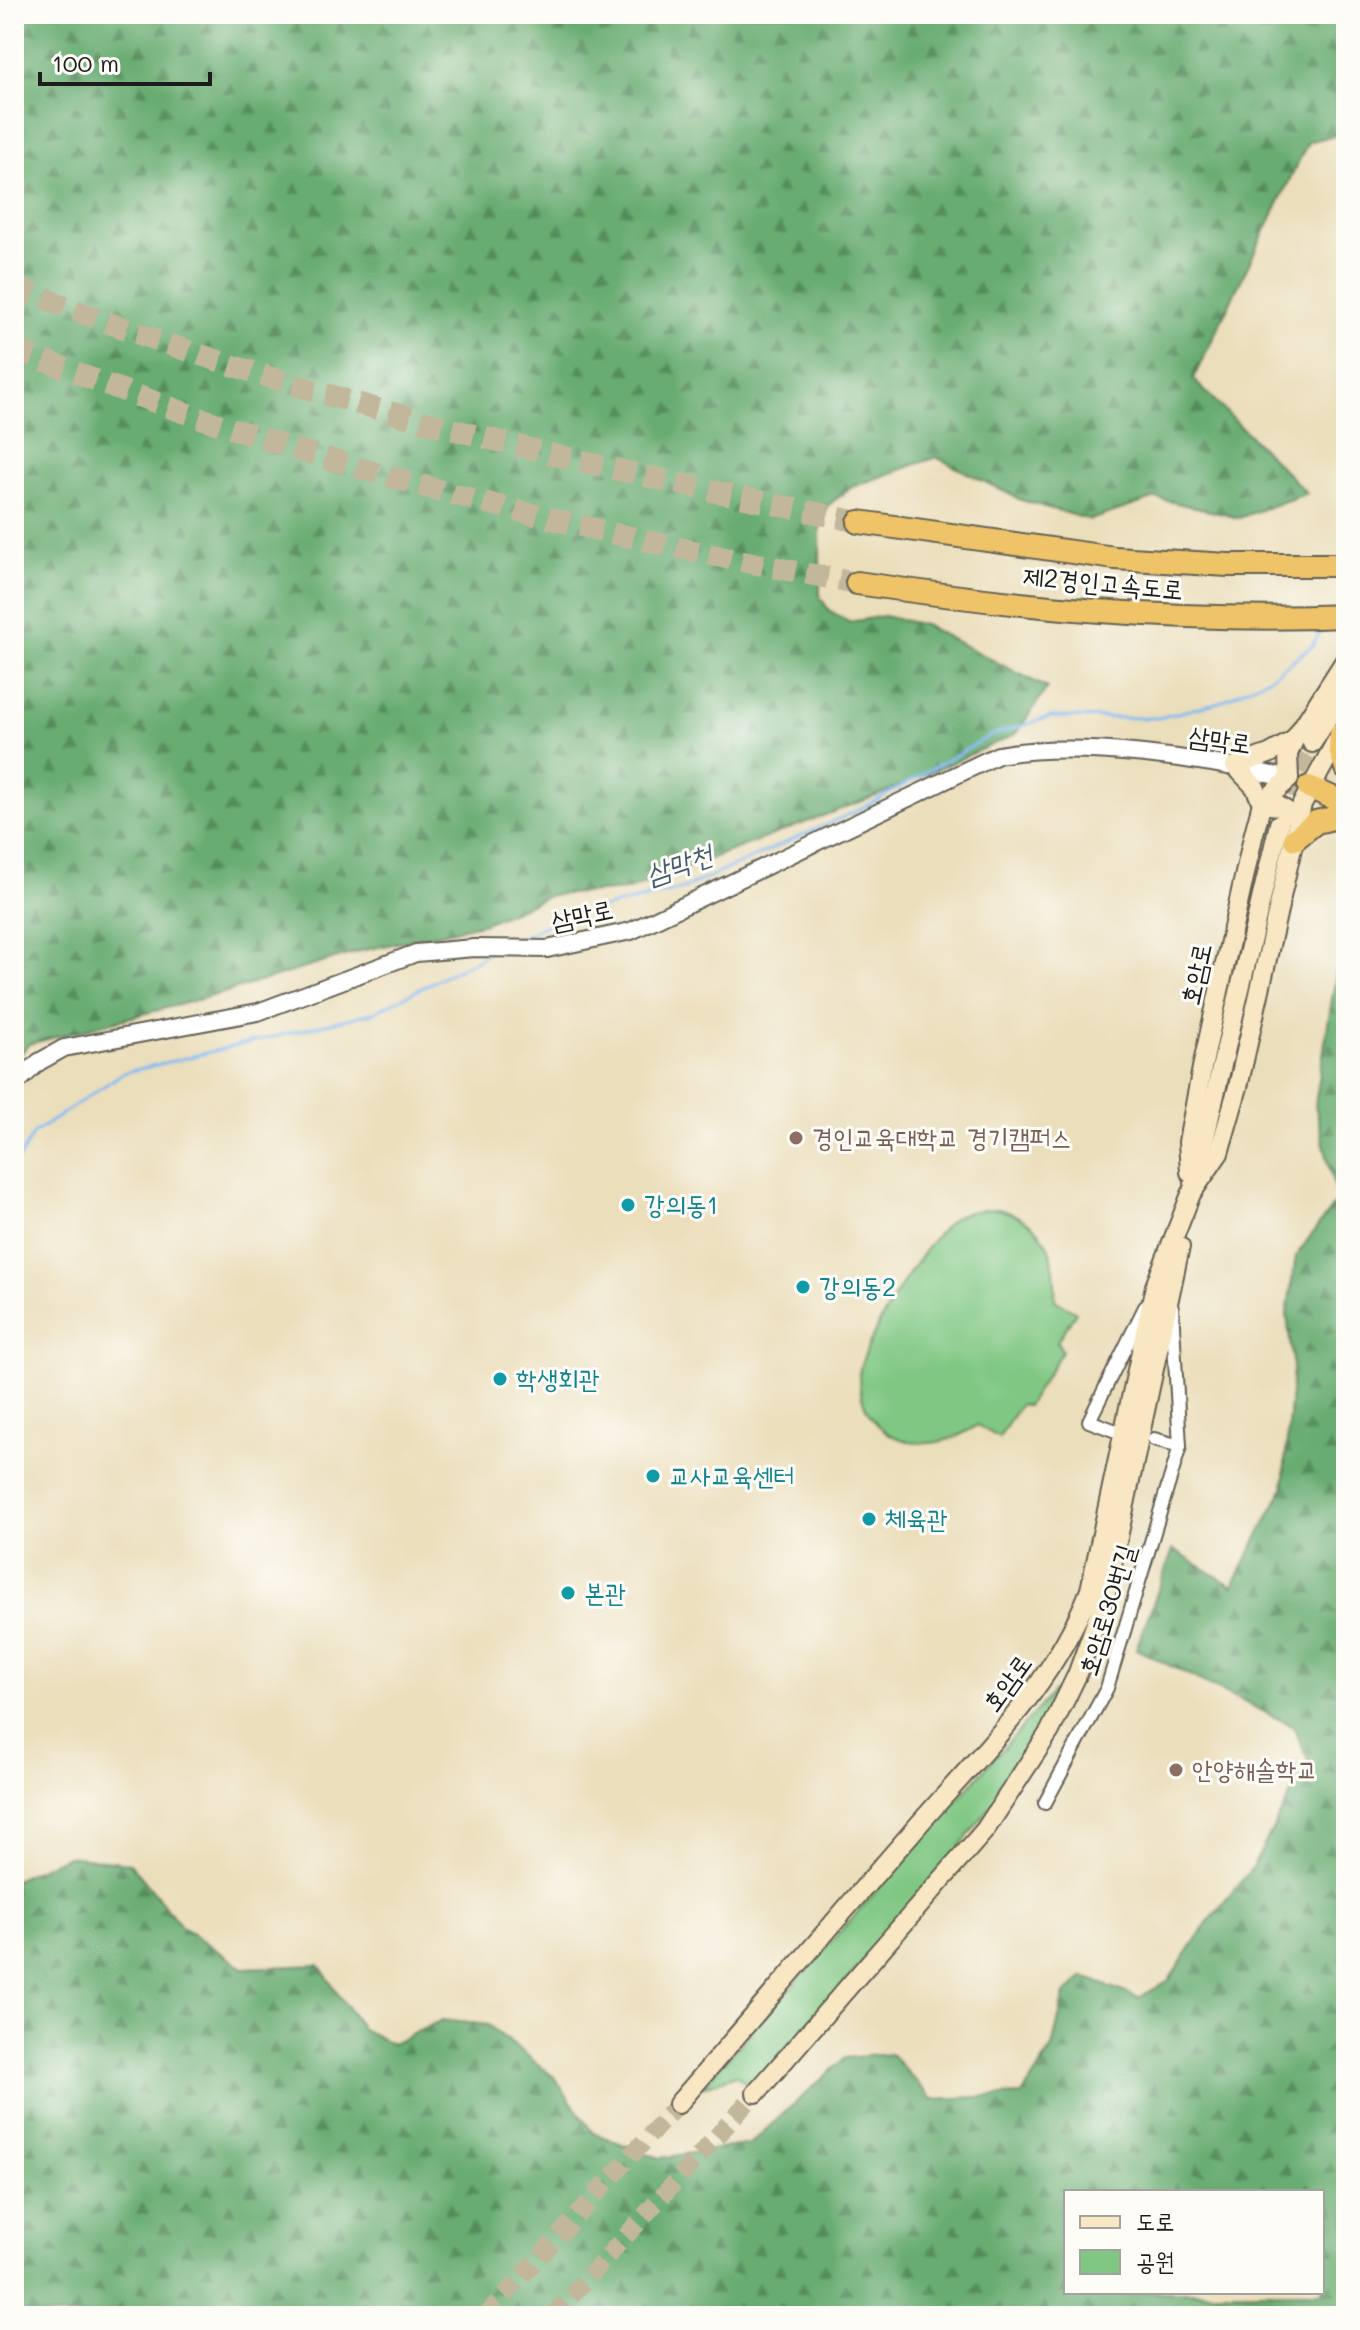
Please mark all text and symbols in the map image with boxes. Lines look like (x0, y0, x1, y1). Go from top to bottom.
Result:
scale bar (40, 36, 210, 86)
text: 100 m (52, 47, 119, 78)
street label: 제2경인고속도로 (1021, 558, 1185, 606)
street label: 삼막로 (1187, 718, 1254, 760)
water label: 삼막천 (641, 834, 719, 891)
street label: 삼막로 (548, 891, 616, 937)
street label: 호암로 (1172, 940, 1218, 1008)
place label: 경인교육대학교 경기캠퍼스 (812, 1120, 1071, 1154)
marker: 경인교육대학교 경기캠퍼스 (787, 1129, 805, 1147)
place label: 강의동1 (644, 1187, 718, 1221)
marker: 강의동1 (619, 1196, 637, 1214)
place label: 강의동2 (819, 1269, 896, 1303)
marker: 강의동2 (794, 1278, 812, 1296)
place label: 학생회관 (516, 1361, 600, 1395)
marker: 학생회관 (491, 1370, 509, 1388)
place label: 교사교육센터 (669, 1458, 795, 1492)
marker: 교사교육센터 (644, 1467, 662, 1485)
place label: 체육관 (885, 1501, 948, 1535)
marker: 체육관 (860, 1510, 878, 1528)
street label: 호암로30번길 (1070, 1540, 1142, 1680)
place label: 본관 (584, 1575, 626, 1609)
marker: 본관 (559, 1584, 577, 1602)
street label: 호암로 (974, 1647, 1038, 1718)
place label: 안양해솔학교 (1192, 1752, 1318, 1786)
marker: 안양해솔학교 (1167, 1761, 1185, 1779)
legend (1064, 2190, 1324, 2294)
text: 도로 (1136, 2205, 1175, 2236)
text: 공원 (1136, 2245, 1175, 2276)

